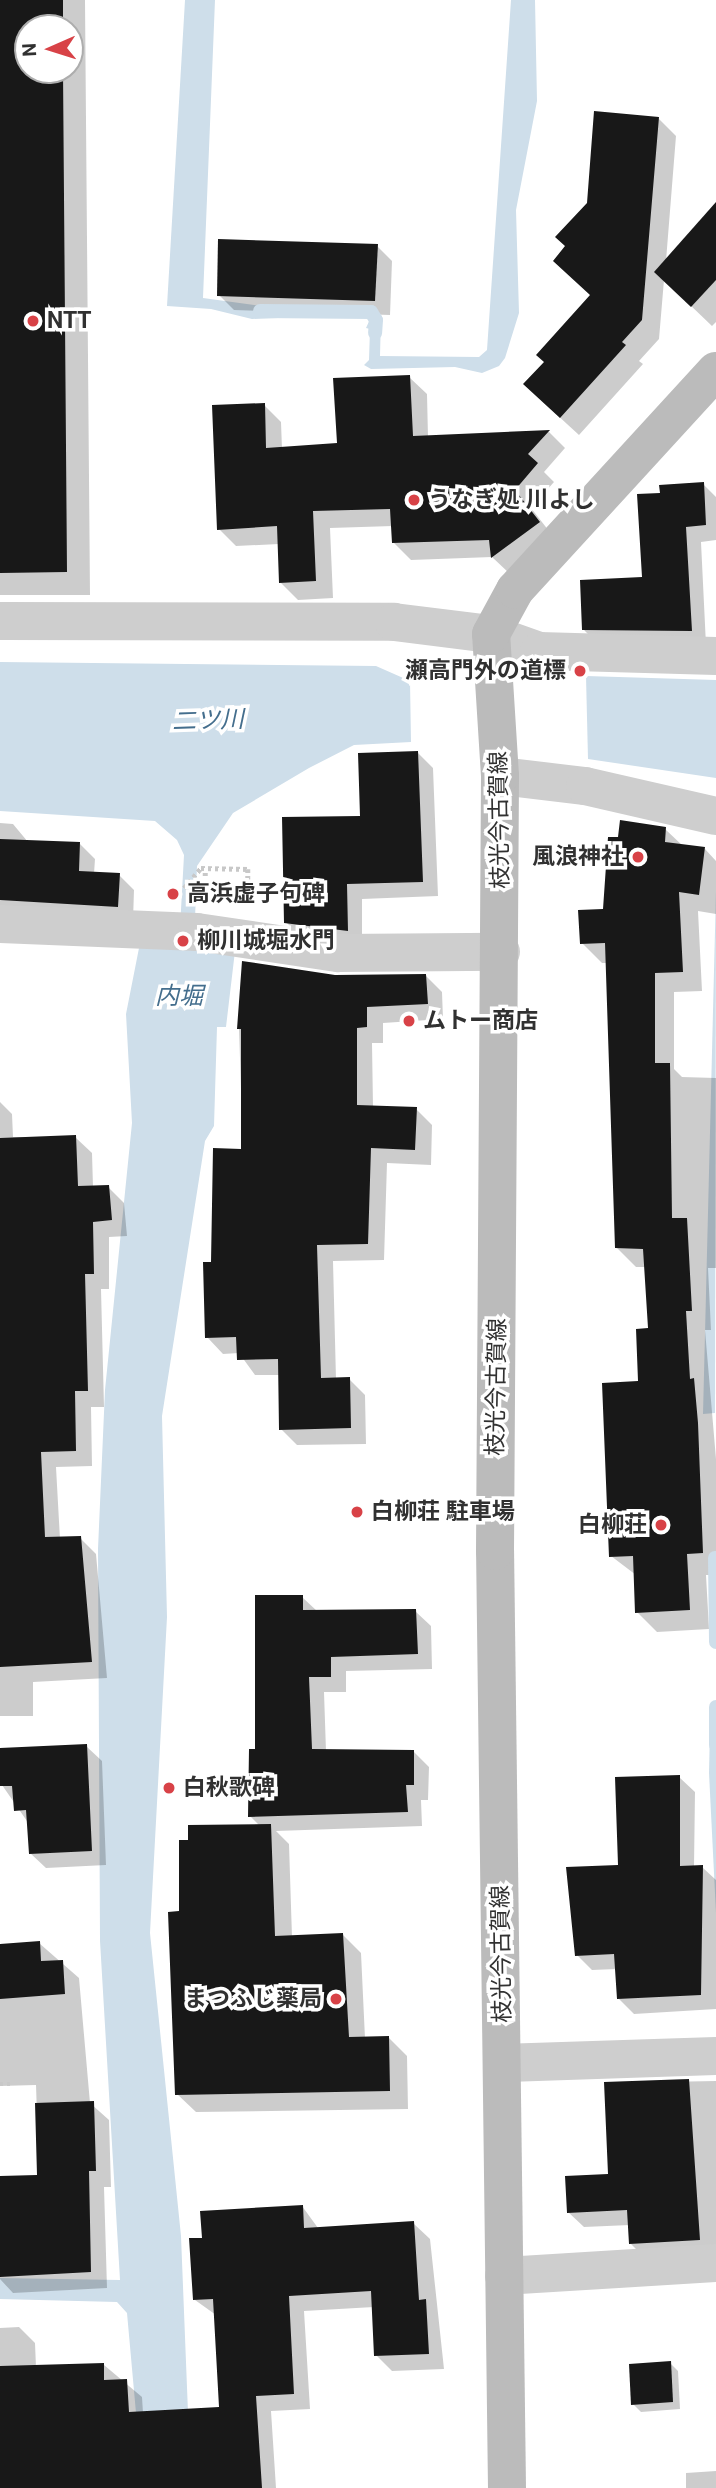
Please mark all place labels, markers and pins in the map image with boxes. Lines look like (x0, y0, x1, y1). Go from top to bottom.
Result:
place label: NTT (47, 307, 92, 335)
marker: NTT (25, 313, 41, 329)
place label: うなぎ処 川よし (428, 486, 595, 514)
marker: うなぎ処 川よし (406, 492, 422, 508)
place label: 瀬高門外の道標 (405, 657, 566, 685)
marker: 瀬高門外の道標 (572, 663, 588, 679)
place label: 風浪神社 (532, 843, 624, 871)
marker: 風浪神社 (630, 849, 646, 865)
place label: 高浜虚子句碑 (187, 880, 325, 908)
marker: 高浜虚子句碑 (165, 886, 181, 902)
place label: 柳川城堀水門 (197, 927, 335, 955)
marker: 柳川城堀水門 (175, 933, 191, 949)
place label: ムトー商店 (423, 1007, 538, 1035)
marker: ムトー商店 (401, 1013, 417, 1029)
place label: 白柳荘 駐車場 (371, 1498, 515, 1526)
marker: 白柳荘 駐車場 (349, 1504, 365, 1520)
place label: 白柳荘 (578, 1511, 647, 1539)
marker: 白柳荘 (653, 1517, 669, 1533)
place label: 白秋歌碑 (183, 1774, 275, 1802)
marker: 白秋歌碑 (161, 1780, 177, 1796)
place label: まつふじ薬局 (184, 1985, 322, 2013)
marker: まつふじ薬局 (328, 1991, 344, 2007)

